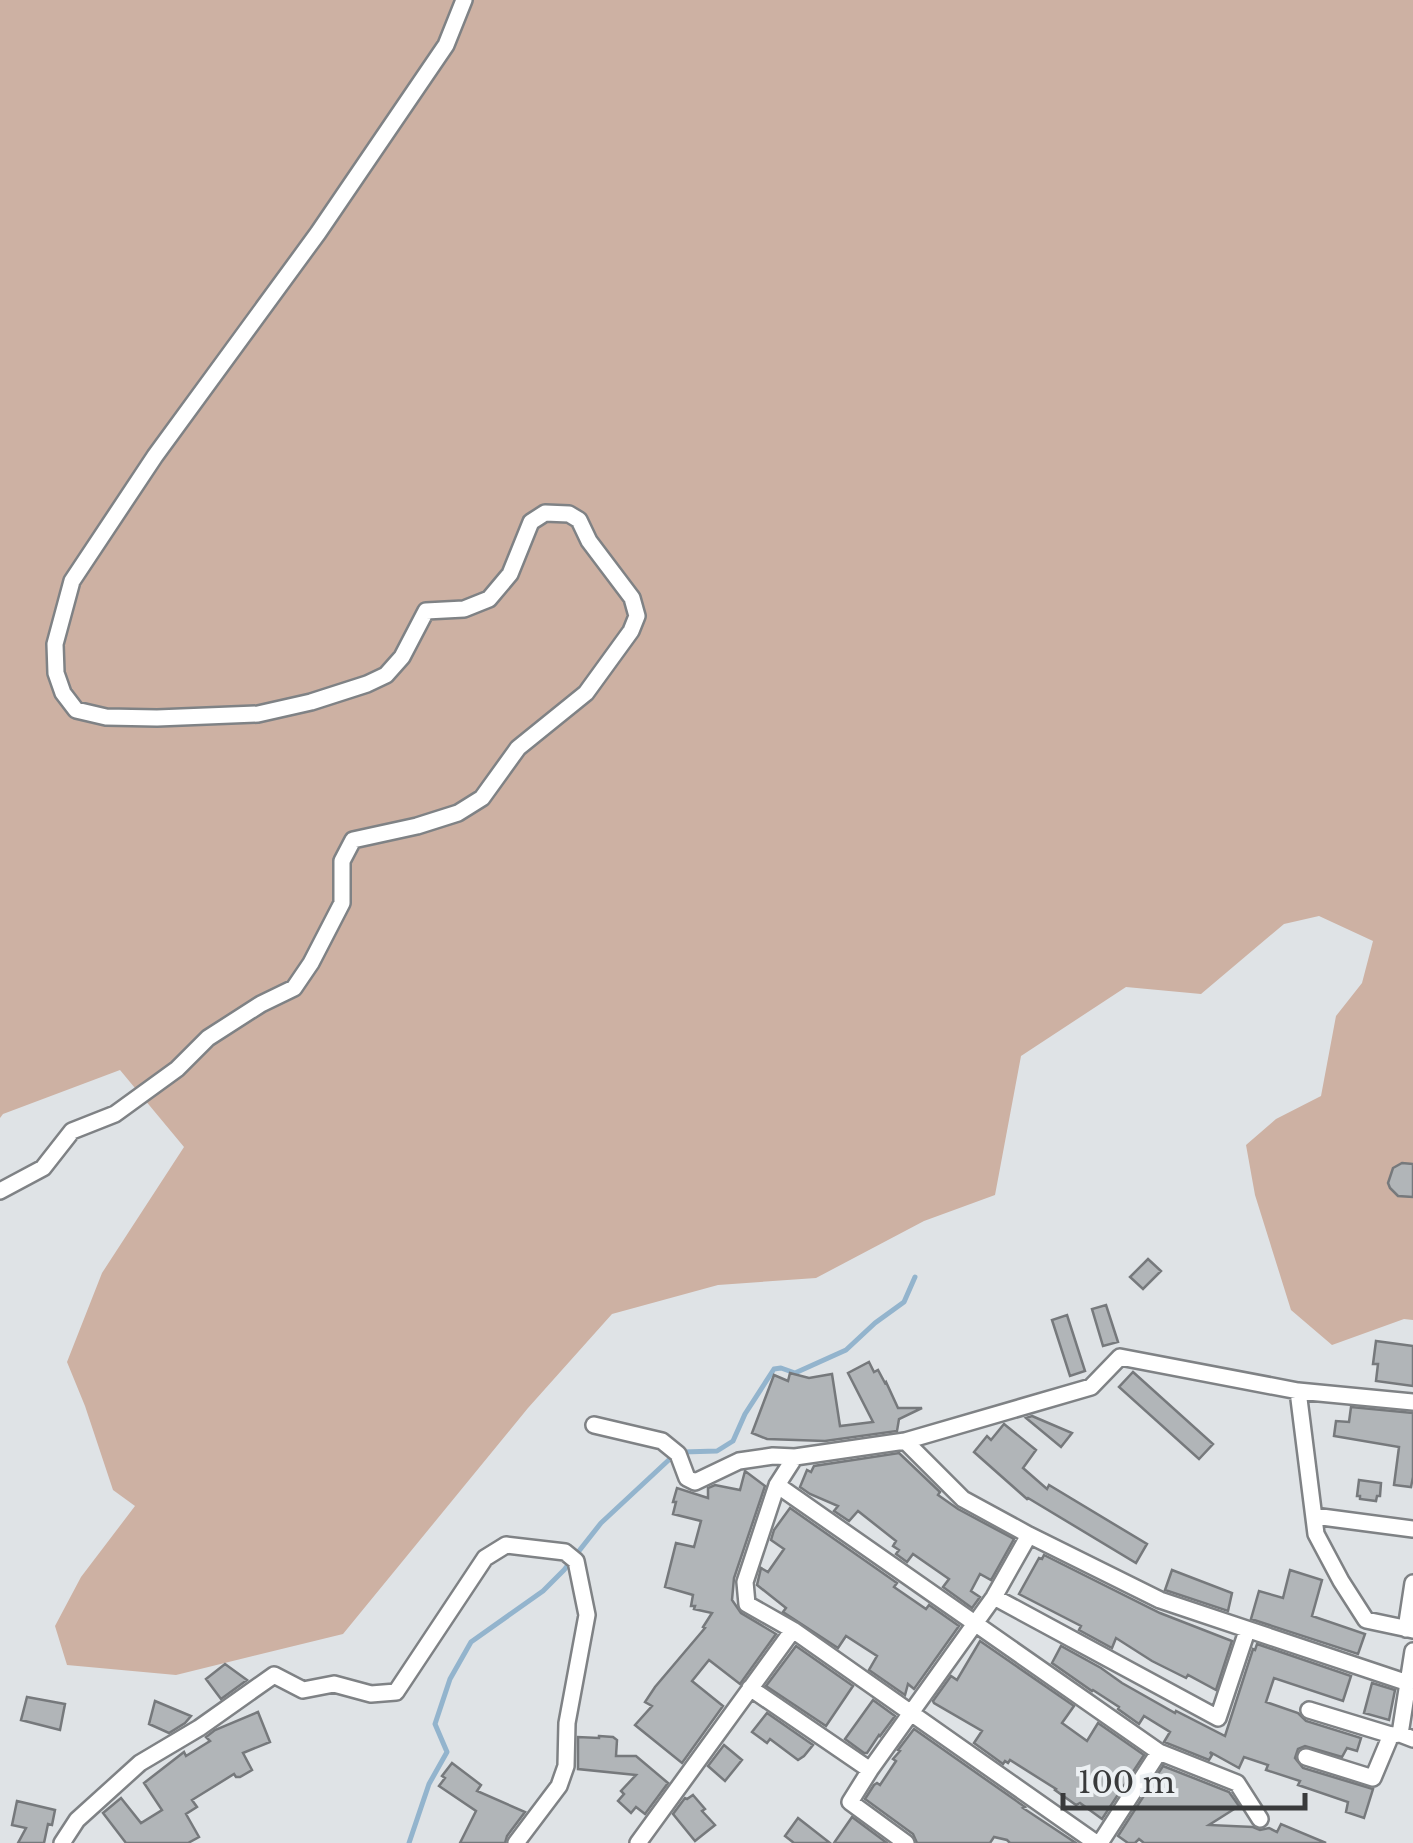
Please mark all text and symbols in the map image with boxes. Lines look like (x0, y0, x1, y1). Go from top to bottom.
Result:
scale bar (1063, 1748, 1306, 1810)
text: 100 m (1078, 1764, 1175, 1801)

